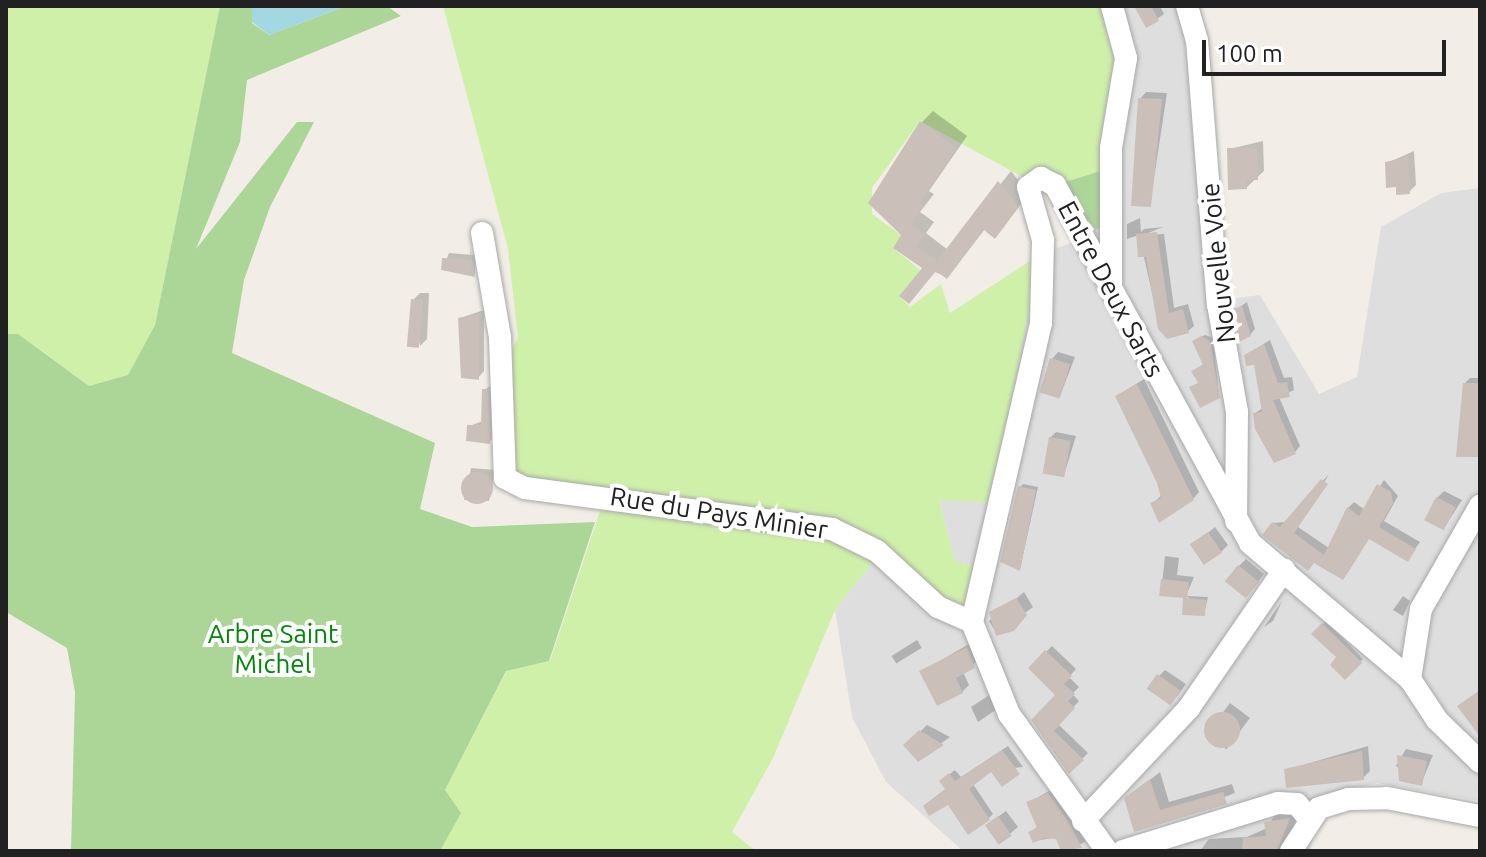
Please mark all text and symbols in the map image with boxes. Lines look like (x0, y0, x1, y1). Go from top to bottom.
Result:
scale bar (1206, 24, 1450, 74)
text: 100 m (1216, 40, 1283, 67)
street label: Nouvelle Voie (1194, 181, 1242, 345)
street label: Entre Deux Sarts (1052, 196, 1170, 382)
street label: Rue du Pays Minier (608, 480, 830, 546)
park label: Arbre Saint Michel (208, 618, 338, 680)

